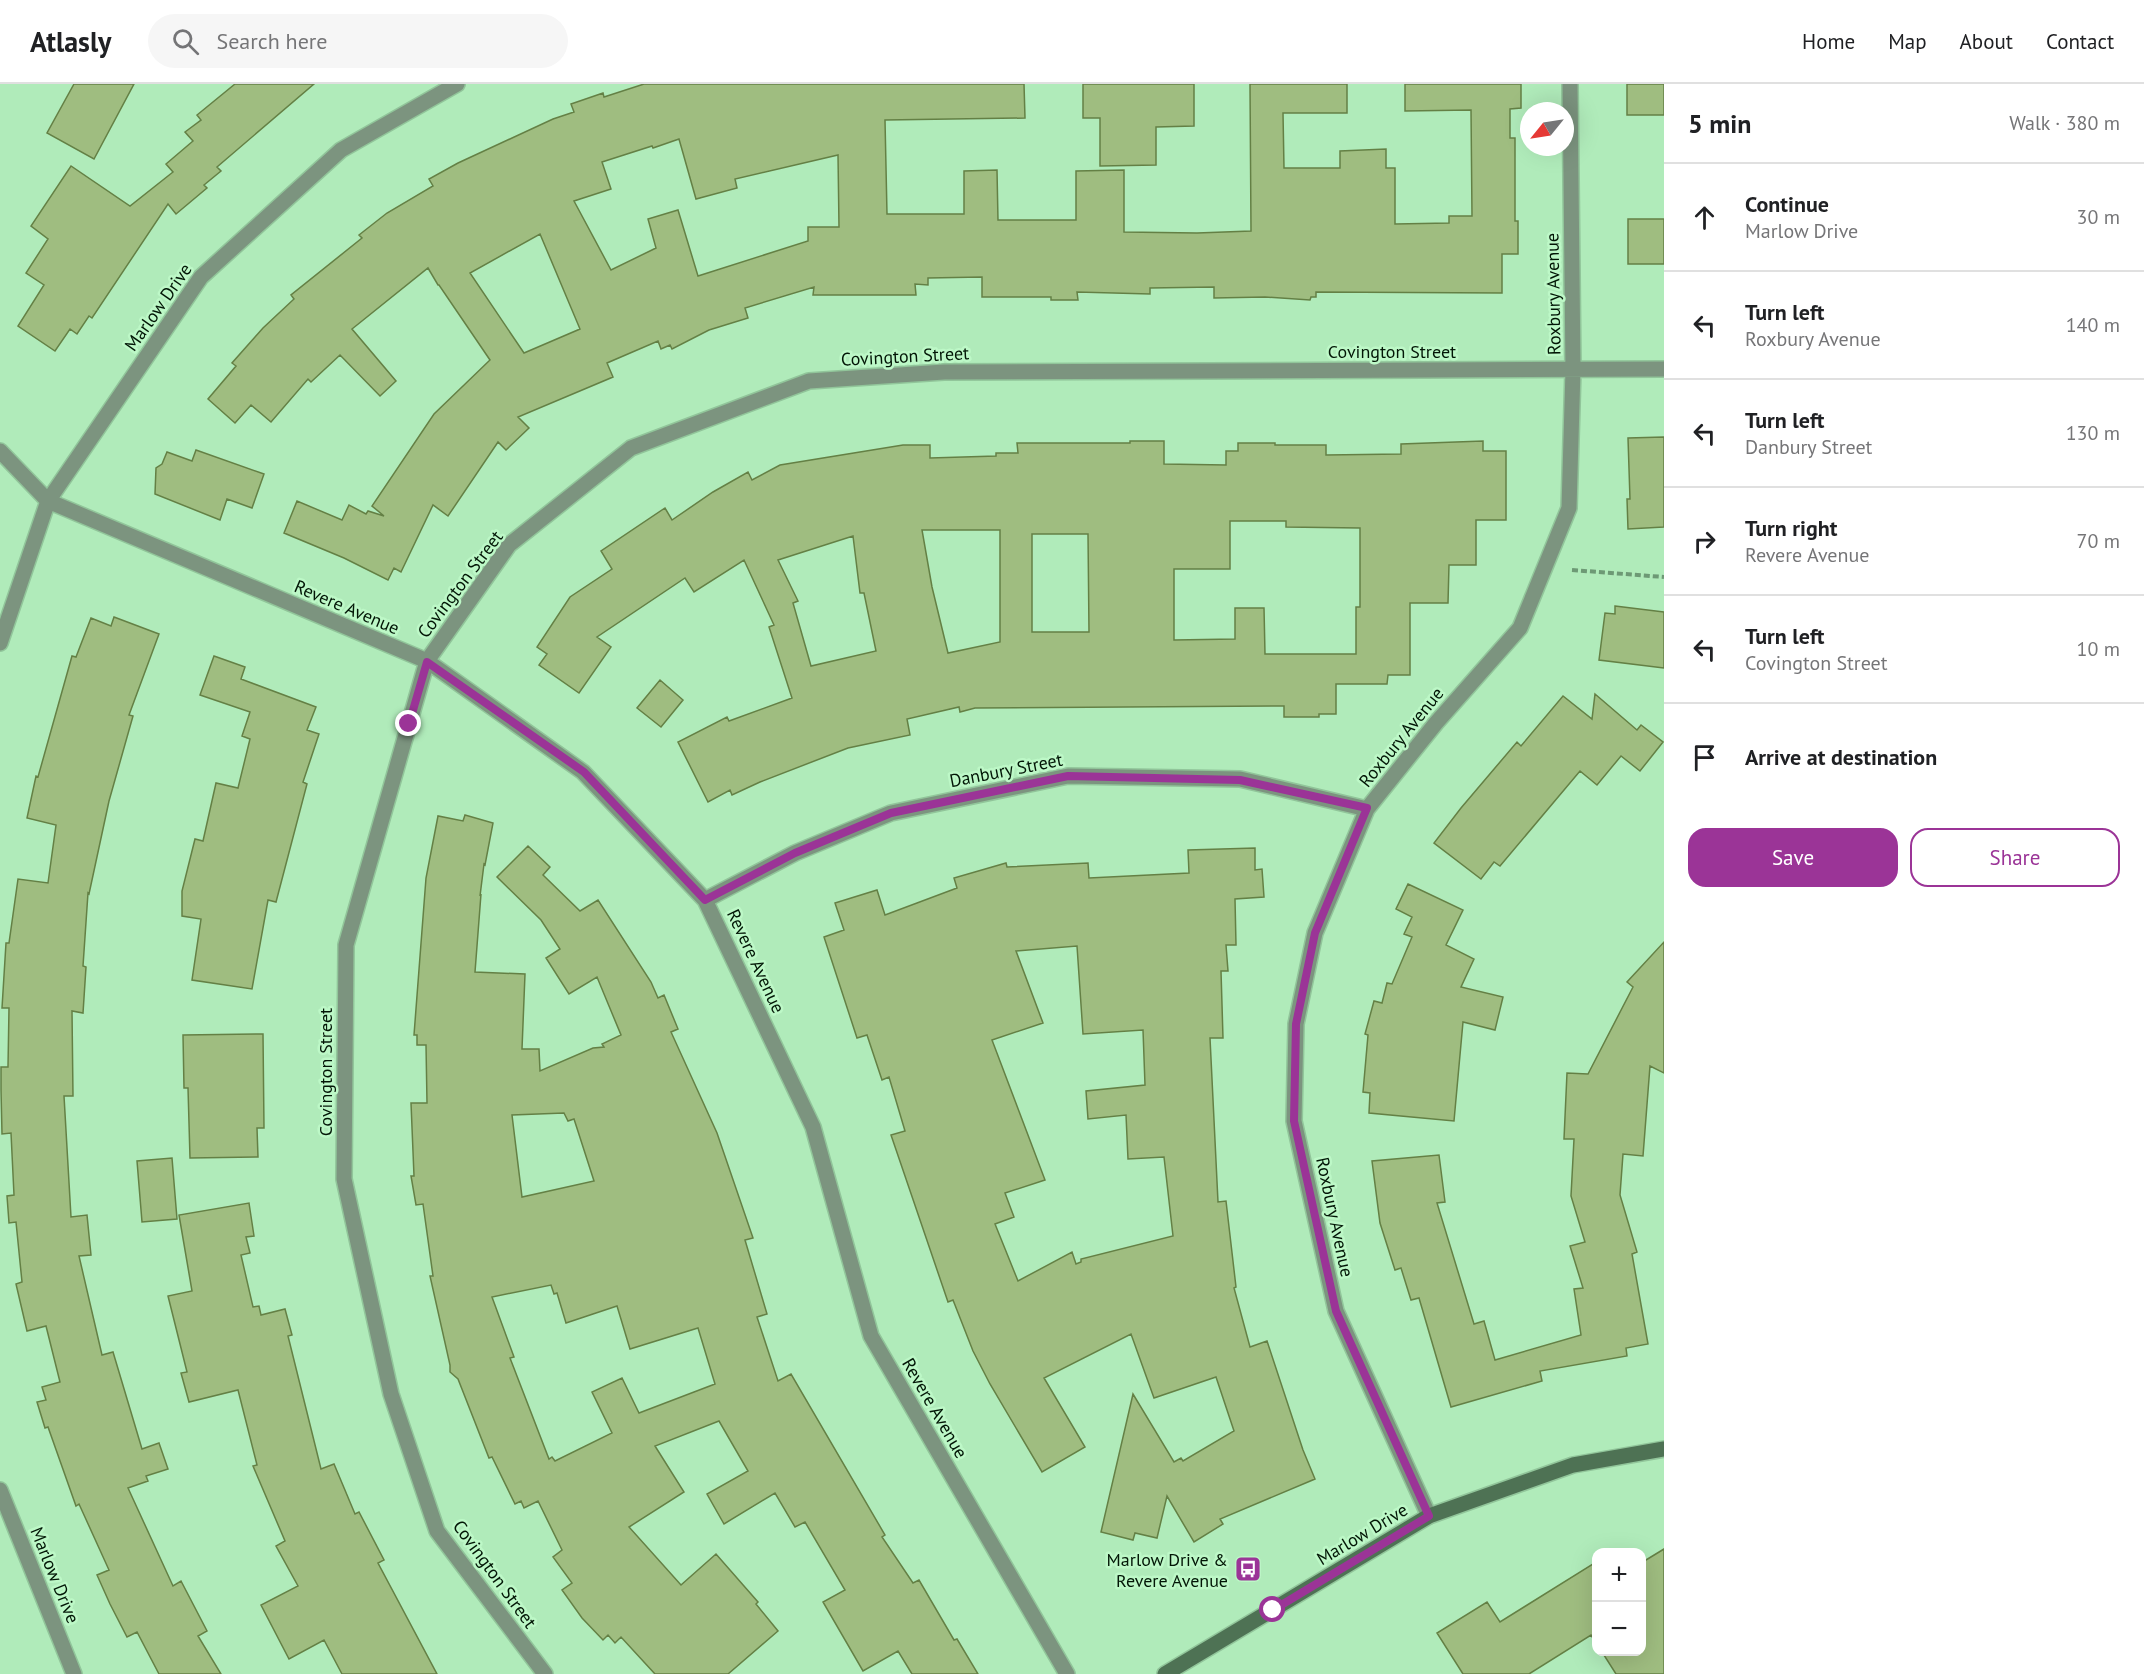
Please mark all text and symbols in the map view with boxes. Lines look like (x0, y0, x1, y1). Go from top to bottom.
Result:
search box (148, 14, 568, 68)
text: Atlasly (30, 23, 112, 60)
icon: search (169, 25, 202, 58)
text: Search here (217, 27, 327, 55)
text: Home (1802, 28, 1855, 55)
text: Map (1888, 28, 1927, 55)
text: About (1960, 28, 2013, 55)
text: Contact (2046, 28, 2114, 55)
north arrow (1520, 102, 1574, 156)
text: 5 min (1688, 107, 1751, 140)
text: Walk · 380 m (2009, 110, 2120, 136)
text: Continue (1745, 190, 1829, 218)
icon: ahead (1688, 201, 1721, 234)
text: 30 m (2077, 204, 2120, 230)
text: Marlow Drive (1745, 218, 1858, 244)
street label: Roxbury Avenue (1540, 233, 1566, 355)
street label: Marlow Drive (119, 259, 197, 355)
text: Turn left (1745, 298, 1825, 326)
icon: left (1688, 309, 1721, 342)
text: 140 m (2066, 312, 2120, 338)
text: Roxbury Avenue (1745, 326, 1881, 352)
street label: Covington Street (1328, 340, 1456, 363)
street label: Covington Street (840, 341, 970, 371)
text: Turn left (1745, 406, 1825, 434)
icon: left (1688, 417, 1721, 450)
text: 130 m (2066, 420, 2120, 446)
text: Danbury Street (1745, 434, 1872, 460)
text: Turn right (1745, 514, 1837, 542)
icon: right (1688, 525, 1721, 558)
street label: Covington Street (412, 526, 508, 642)
text: 70 m (2077, 528, 2120, 554)
text: Revere Avenue (1745, 542, 1869, 568)
street label: Revere Avenue (291, 575, 403, 639)
text: Turn left (1745, 622, 1825, 650)
icon: left (1688, 633, 1721, 666)
text: 10 m (2077, 636, 2120, 662)
text: Covington Street (1745, 650, 1888, 676)
street label: Roxbury Avenue (1354, 682, 1448, 792)
route end (395, 710, 421, 736)
icon: arrive (1688, 741, 1721, 774)
text: Arrive at destination (1745, 743, 1937, 771)
street label: Danbury Street (948, 748, 1064, 792)
button: Save (1688, 828, 1898, 887)
button: Share (1910, 828, 2120, 887)
street label: Revere Avenue (722, 905, 790, 1017)
street label: Covington Street (314, 1008, 337, 1136)
street label: Roxbury Avenue (1311, 1155, 1359, 1279)
street label: Revere Avenue (897, 1354, 973, 1462)
street label: Marlow Drive (1312, 1498, 1412, 1570)
street label: Covington Street (448, 1515, 542, 1633)
street label: Marlow Drive (25, 1523, 85, 1627)
place label: Marlow Drive & Revere Avenue (1107, 1548, 1228, 1592)
map controls (1592, 1548, 1646, 1656)
button: + (1592, 1548, 1646, 1602)
bus stop icon: Marlow Drive & Revere Avenue (1233, 1554, 1263, 1584)
route start (1259, 1596, 1285, 1622)
button: − (1592, 1602, 1646, 1656)

